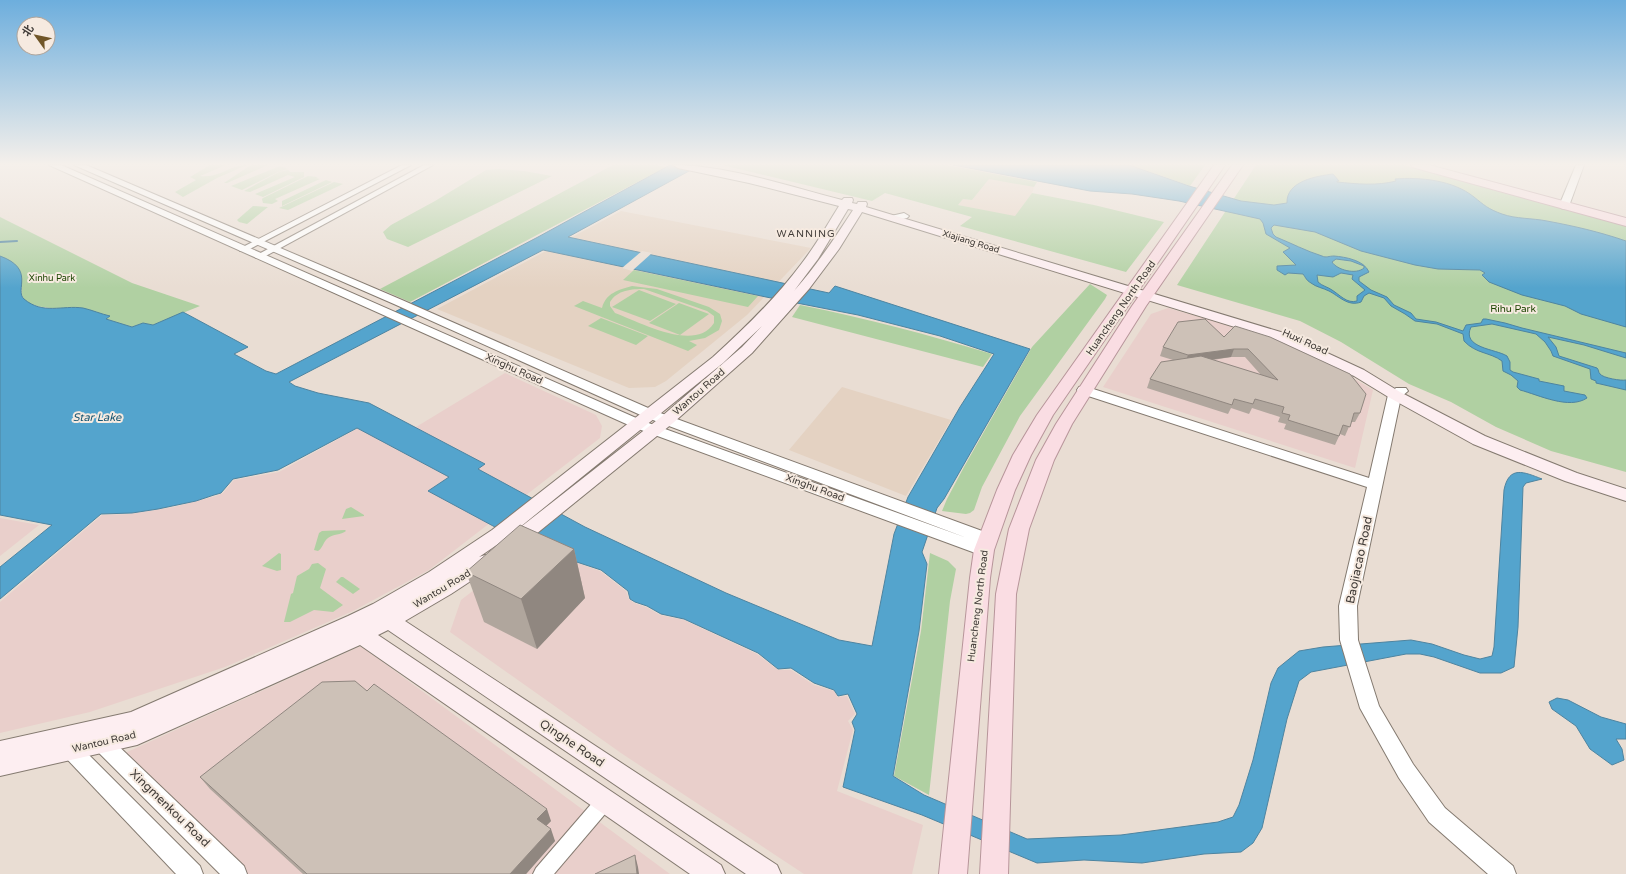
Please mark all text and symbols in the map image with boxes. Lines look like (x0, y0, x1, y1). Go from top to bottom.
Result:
north arrow (16, 16, 56, 56)
text: 北 (20, 23, 36, 39)
district label: WANNING (776, 228, 836, 240)
street label: Xiajiang Road (941, 228, 1001, 256)
street label: Huancheng North Road (1084, 258, 1158, 358)
park label: Xinhu Park (29, 273, 75, 284)
park label: Rihu Park (1490, 303, 1536, 315)
street label: Huxi Road (1280, 327, 1330, 357)
street label: Xinghu Road (483, 351, 545, 387)
street label: Wantou Road (671, 366, 727, 418)
water label: Star Lake (73, 411, 122, 424)
street label: Xinghu Road (784, 472, 846, 504)
street label: Baojiacao Road (1343, 515, 1375, 605)
street label: Huancheng North Road (965, 549, 991, 663)
street label: Wantou Road (411, 567, 473, 611)
street label: Qinghe Road (537, 716, 607, 770)
street label: Wantou Road (71, 729, 137, 755)
street label: Xingmenkou Road (127, 766, 213, 850)

